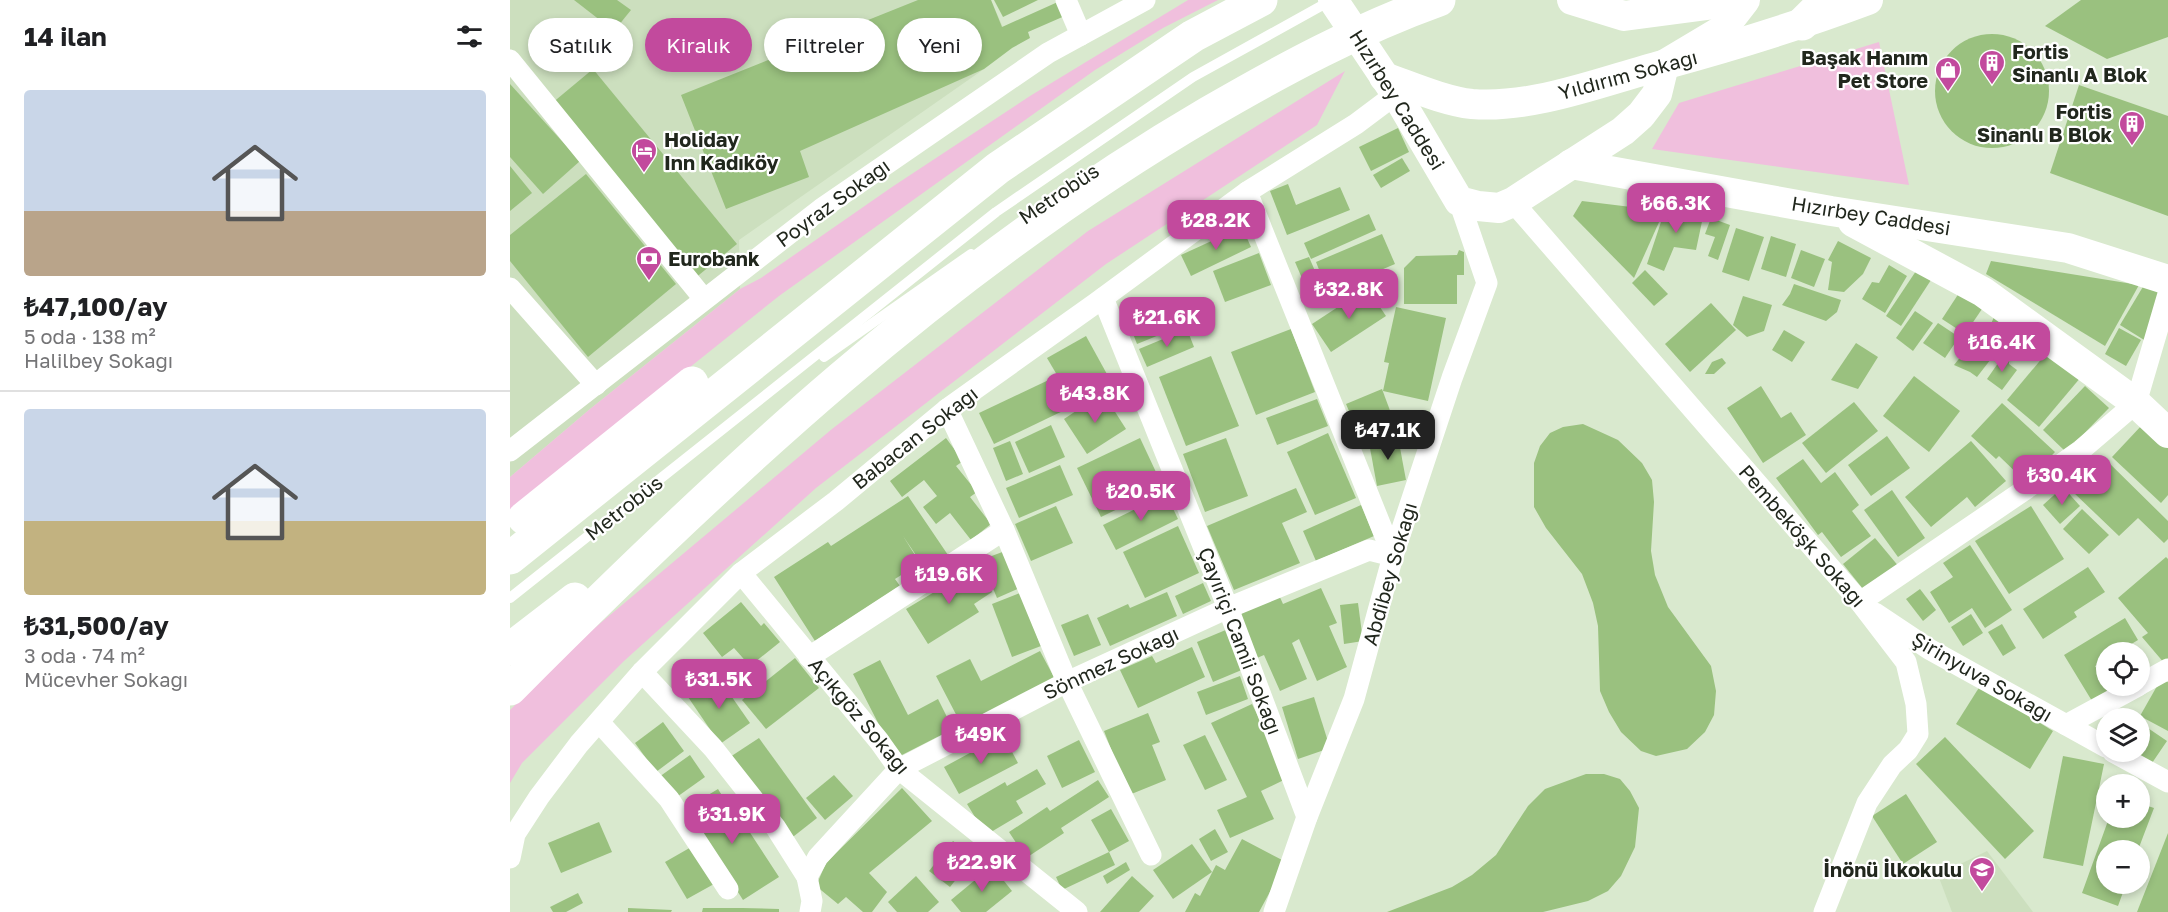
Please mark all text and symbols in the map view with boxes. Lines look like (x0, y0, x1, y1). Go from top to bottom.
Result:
chip: Satılık (528, 18, 633, 72)
chip: Kiralık (645, 18, 752, 72)
chip: Filtreler (764, 18, 885, 72)
chip: Yeni (897, 18, 982, 72)
icon: filters (453, 20, 486, 53)
text: 14 ilan (24, 21, 107, 52)
street label: Hızırbey Caddesi (1345, 25, 1451, 174)
place label: Fortis Sinanlı A Blok (2012, 39, 2148, 86)
street label: Yıldırım Sokağı (1556, 44, 1700, 104)
place label: Başak Hanım Pet Store (1801, 45, 1928, 92)
building icon: Fortis Sinanlı A Blok (1977, 48, 2007, 86)
shop icon: Başak Hanım Pet Store (1933, 55, 1963, 93)
place label: Fortis Sinanlı B Blok (1977, 99, 2112, 146)
building icon: Fortis Sinanlı B Blok (2117, 109, 2147, 147)
place label: Holiday Inn Kadıköy (664, 127, 778, 174)
icon: home (201, 129, 309, 237)
hotel icon: Holiday Inn Kadıköy (629, 136, 659, 174)
street label: Poyraz Sokağı (771, 153, 894, 251)
street label: Metrobüs (1014, 158, 1103, 229)
pin: ₺66.3K (1627, 183, 1725, 234)
text: ₺66.3K (1641, 190, 1711, 214)
street label: Hızırbey Caddesi (1790, 191, 1952, 239)
pin: ₺28.2K (1167, 200, 1265, 251)
text: ₺28.2K (1181, 207, 1251, 231)
bank icon: Eurobank (634, 244, 664, 282)
place label: Eurobank (668, 246, 760, 270)
pin: ₺32.8K (1300, 269, 1398, 320)
text: ₺32.8K (1314, 276, 1384, 300)
text: ₺47,100/ay (24, 291, 168, 322)
pin: ₺21.6K (1118, 297, 1216, 348)
text: ₺21.6K (1133, 304, 1201, 328)
pin: ₺16.4K (1953, 322, 2051, 373)
text: 5 oda · 138 m² (24, 324, 156, 348)
text: ₺16.4K (1968, 329, 2036, 353)
text: Halilbey Sokağı (24, 348, 173, 372)
pin: ₺43.8K (1046, 373, 1144, 424)
text: ₺43.8K (1060, 380, 1130, 404)
street label: Babacan Sokağı (847, 381, 982, 494)
pin: ₺47.1K (1339, 410, 1437, 461)
text: ₺47.1K (1355, 417, 1421, 441)
icon: home (201, 448, 309, 556)
pin: ₺30.4K (2013, 455, 2111, 506)
street label: Pembeköşk Sokağı (1734, 459, 1871, 611)
text: ₺30.4K (2027, 462, 2097, 486)
street label: Metrobüs (580, 470, 667, 545)
pin: ₺20.5K (1092, 471, 1190, 522)
text: ₺20.5K (1106, 478, 1176, 502)
street label: Abdibey Sokağı (1357, 499, 1421, 648)
street label: Çayıriçi Camii Sokağı (1194, 544, 1288, 738)
pin: ₺19.6K (900, 554, 998, 605)
text: ₺19.6K (915, 561, 983, 585)
text: ₺31,500/ay (24, 610, 169, 641)
street label: Sönmez Sokağı (1039, 620, 1182, 704)
street label: Şirinyuva Sokağı (1908, 626, 2057, 726)
map controls (2096, 642, 2150, 894)
button: locate (2096, 642, 2150, 696)
text: 3 oda · 74 m² (24, 643, 145, 667)
street label: Açıkgöz Sokağı (804, 652, 915, 779)
pin: ₺31.5K (670, 659, 768, 710)
text: ₺31.5K (685, 666, 753, 690)
text: Mücevher Sokağı (24, 667, 188, 691)
button: layers (2096, 708, 2150, 762)
pin: ₺49K (945, 714, 1017, 765)
text: ₺49K (955, 721, 1007, 745)
button: + (2096, 774, 2150, 828)
pin: ₺31.9K (683, 794, 781, 845)
text: ₺31.9K (698, 801, 766, 825)
button: − (2096, 840, 2150, 894)
pin: ₺22.9K (933, 842, 1031, 893)
text: ₺22.9K (947, 849, 1017, 873)
school or university icon: İnönü İlkokulu (1967, 855, 1997, 893)
place label: İnönü İlkokulu (1823, 857, 1962, 881)

